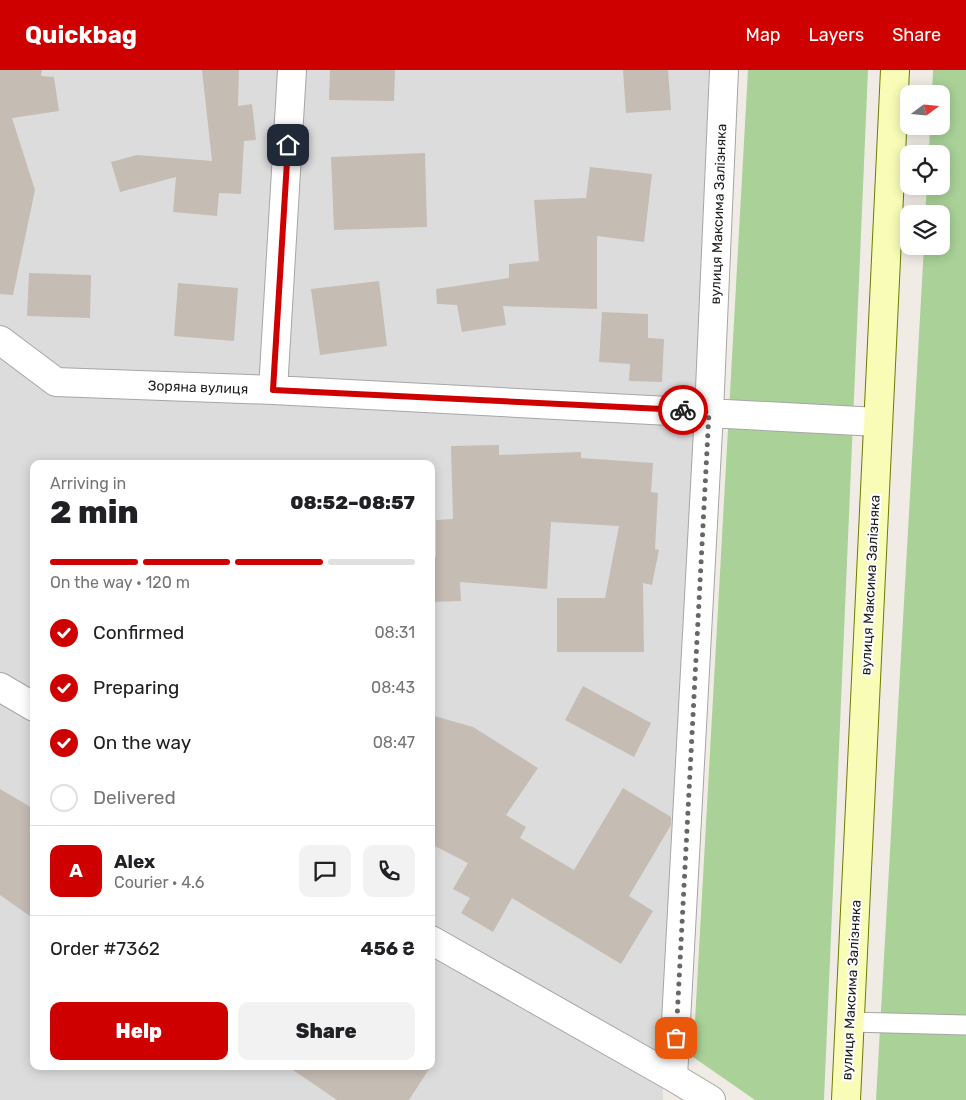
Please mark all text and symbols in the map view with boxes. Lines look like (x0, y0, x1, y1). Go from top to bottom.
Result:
text: Quickbag (25, 21, 137, 49)
text: Map (746, 24, 781, 46)
text: Layers (809, 24, 864, 46)
text: Share (892, 24, 941, 46)
north arrow (900, 85, 950, 135)
map controls (900, 85, 950, 255)
street label: вулиця Максима Залізняка (707, 123, 730, 305)
pin (267, 124, 309, 166)
icon: home (274, 131, 302, 159)
button: locate (900, 145, 950, 195)
button: layers (900, 205, 950, 255)
street label: Зоряна вулиця (148, 377, 248, 398)
courier (658, 385, 708, 435)
icon: bike (669, 396, 697, 424)
text: Arriving in (50, 474, 126, 493)
text: 08:52–08:57 (290, 491, 415, 514)
text: 2 min (50, 493, 139, 531)
street label: вулиця Максима Залізняка (857, 494, 884, 676)
text: On the way · 120 m (50, 573, 190, 592)
icon: check (50, 619, 78, 647)
text: Confirmed (93, 621, 184, 644)
text: 08:31 (374, 623, 415, 642)
icon: check (50, 674, 78, 702)
text: Preparing (93, 676, 179, 699)
text: 08:43 (371, 678, 415, 697)
icon: check (50, 729, 78, 757)
text: On the way (93, 731, 191, 754)
text: 08:47 (373, 733, 415, 752)
text: Delivered (93, 786, 176, 809)
button: chat (299, 845, 351, 897)
button: phone (363, 845, 415, 897)
text: Alex (114, 850, 155, 873)
text: A (69, 859, 83, 882)
text: Courier · 4.6 (114, 873, 204, 892)
street label: вулиця Максима Залізняка (838, 899, 865, 1081)
text: Order #7362 (50, 937, 160, 960)
text: 456 ₴ (360, 937, 415, 960)
button: Help (50, 1002, 228, 1060)
button: Share (238, 1002, 415, 1060)
pin (655, 1017, 697, 1059)
icon: bag (662, 1024, 690, 1052)

